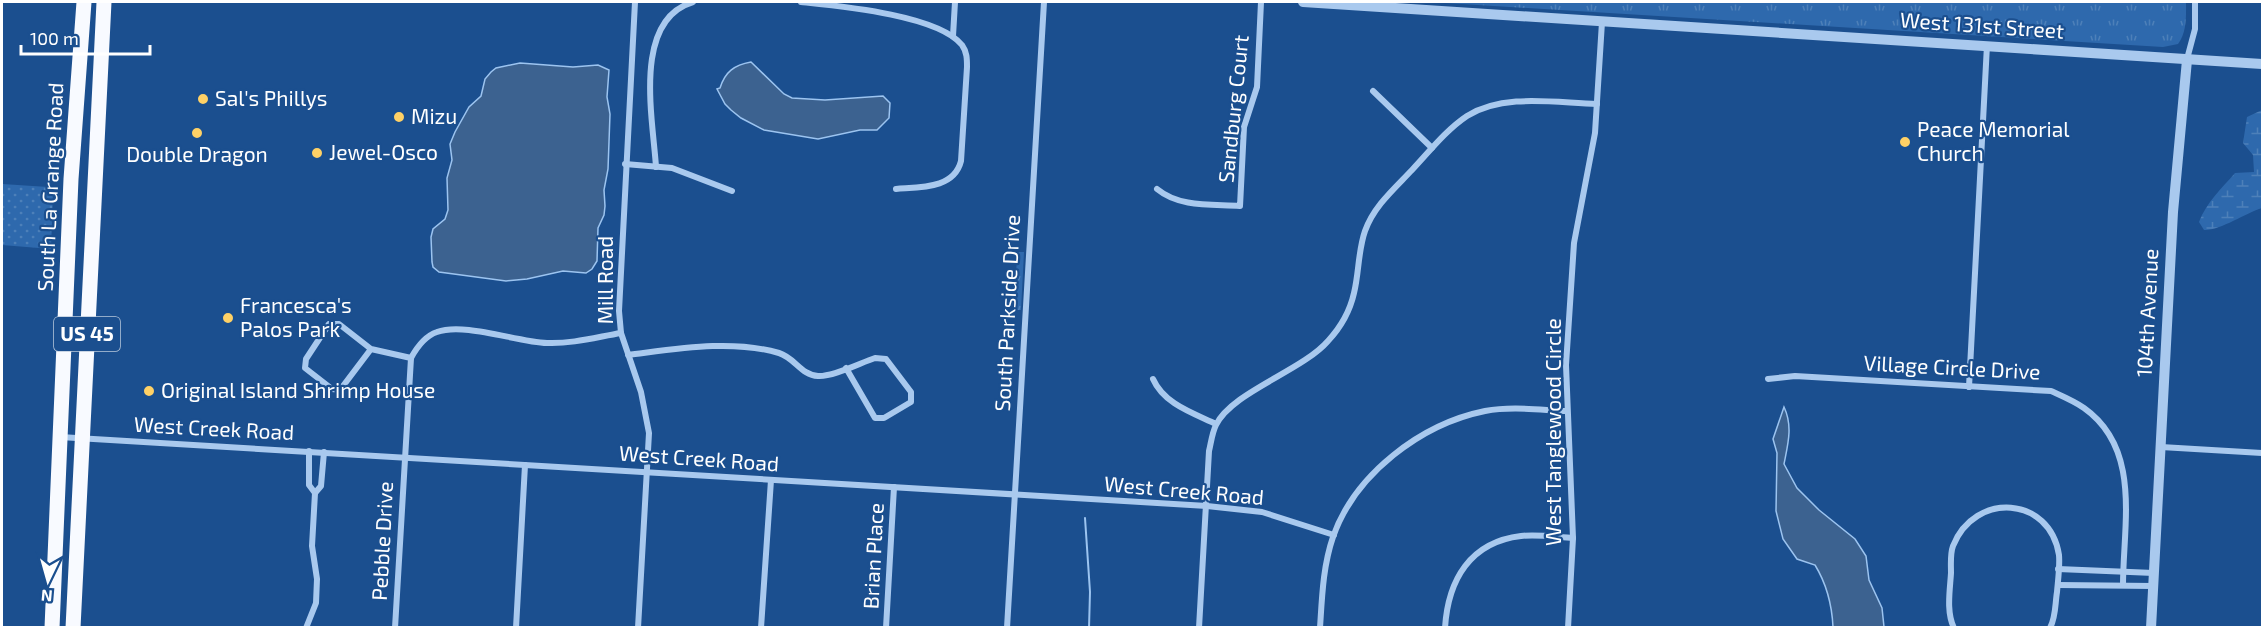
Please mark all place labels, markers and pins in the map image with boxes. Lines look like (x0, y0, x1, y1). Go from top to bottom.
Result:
place label: Sal's Phillys (215, 85, 327, 110)
marker: Sal's Phillys (196, 92, 210, 106)
place label: Mizu (411, 103, 457, 128)
marker: Mizu (392, 110, 406, 124)
place label: Peace Memorial Church (1917, 116, 2070, 165)
marker: Double Dragon (190, 126, 204, 140)
marker: Peace Memorial Church (1898, 135, 1912, 149)
place label: Jewel-Osco (329, 139, 438, 164)
place label: Double Dragon (126, 141, 268, 166)
marker: Jewel-Osco (310, 146, 324, 160)
place label: Francesca's Palos Park (240, 292, 352, 341)
marker: Francesca's Palos Park (221, 311, 235, 325)
place label: Original Island Shrimp House (161, 377, 435, 402)
marker: Original Island Shrimp House (142, 384, 156, 398)

